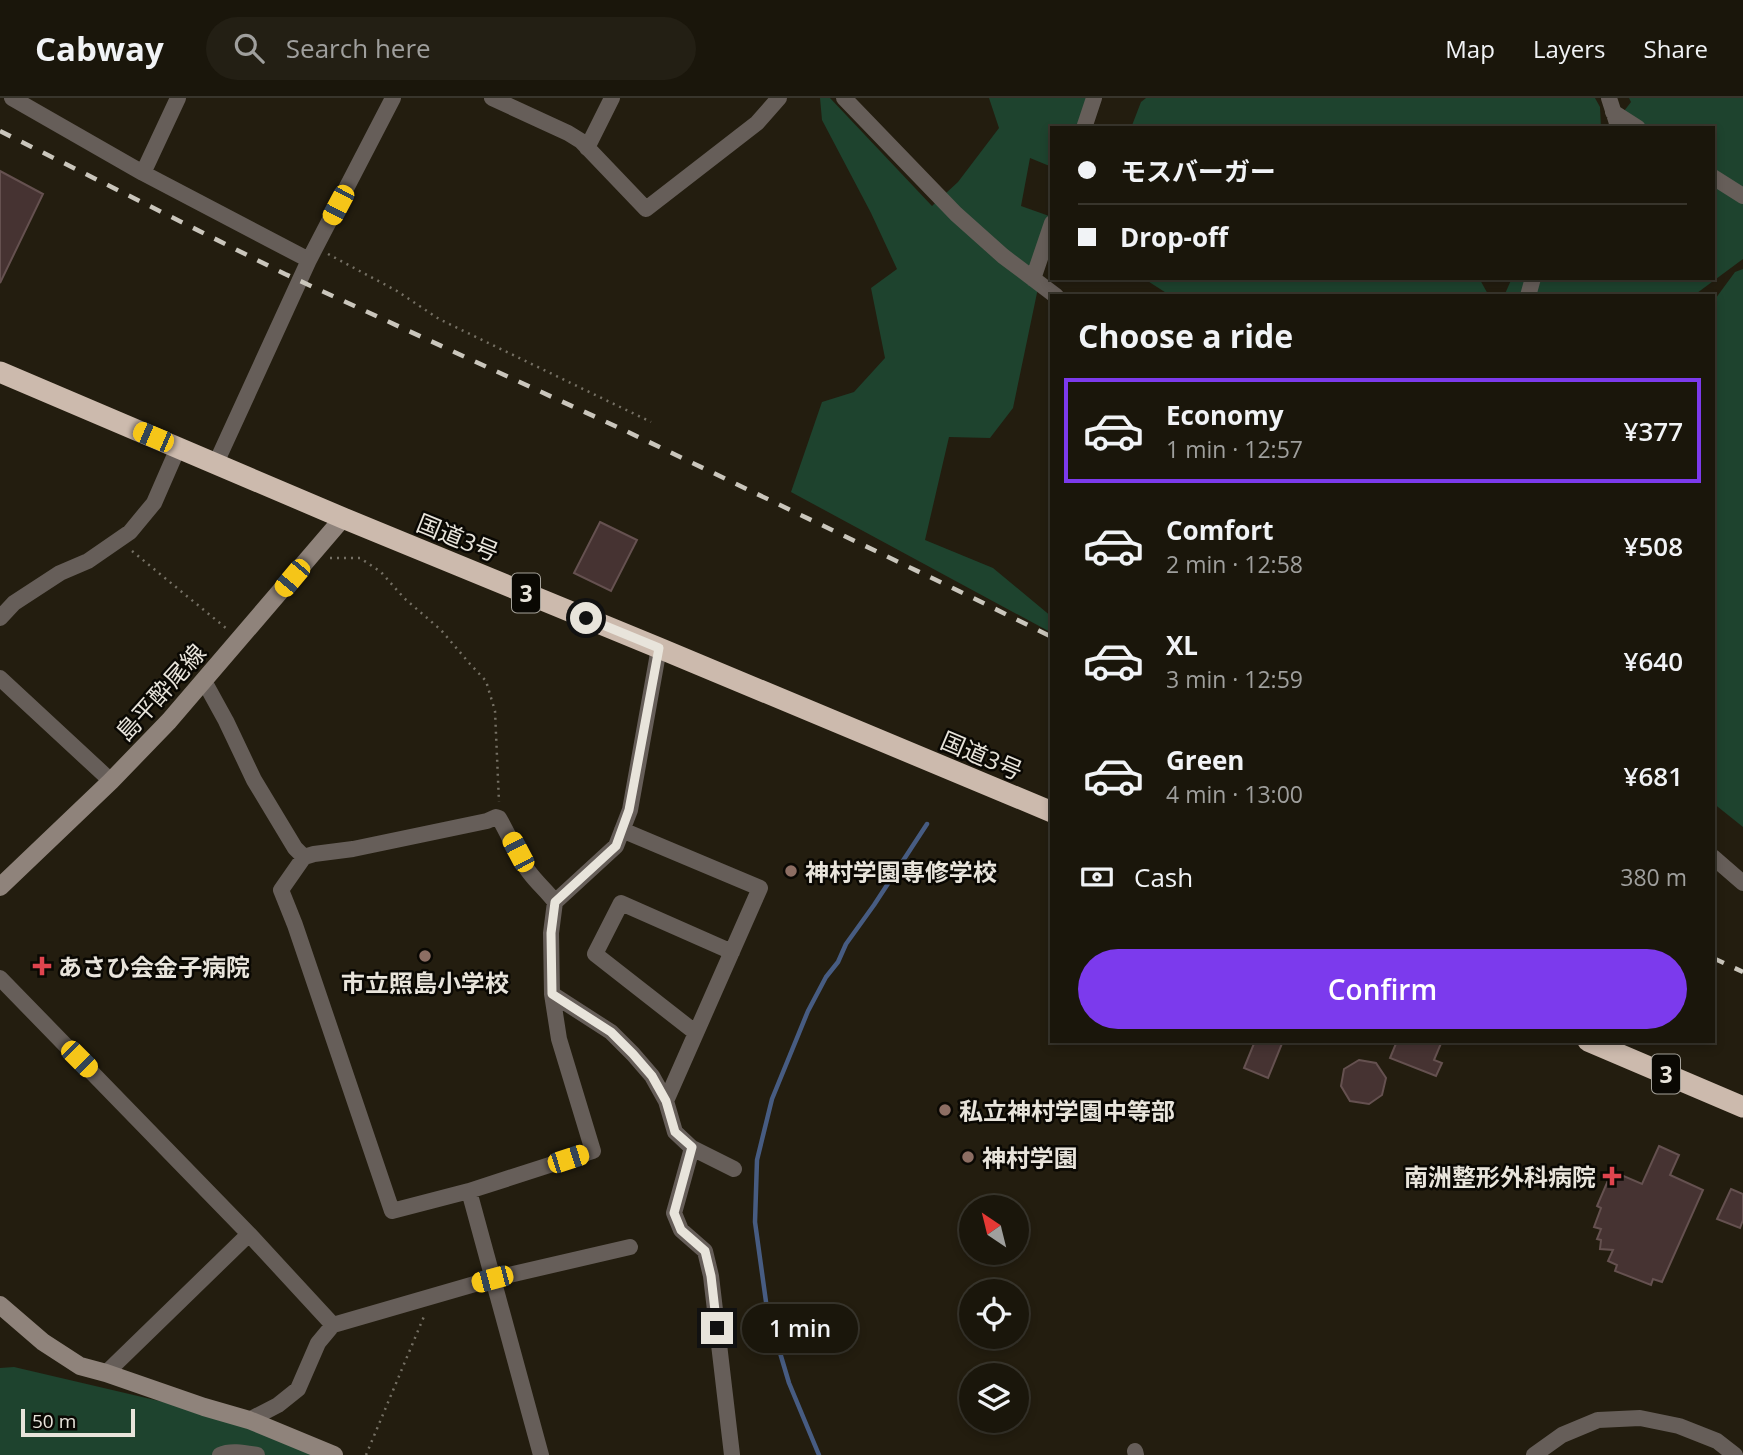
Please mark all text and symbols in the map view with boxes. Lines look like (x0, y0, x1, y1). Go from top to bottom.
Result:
search box (206, 17, 696, 80)
text: Cabway (35, 26, 164, 71)
icon: search (230, 29, 268, 67)
text: Search here (286, 30, 431, 66)
text: Map (1445, 32, 1495, 65)
text: Layers (1533, 32, 1606, 65)
text: Share (1644, 32, 1708, 65)
text: モスバーガー (1120, 153, 1276, 189)
car (319, 182, 358, 228)
text: Drop-off (1120, 219, 1228, 255)
text: Choose a ride (1078, 314, 1293, 357)
text: Economy (1166, 397, 1284, 433)
icon: car (1082, 399, 1145, 462)
text: ¥377 (1624, 413, 1683, 449)
car (130, 419, 177, 455)
text: 1 min · 12:57 (1166, 433, 1303, 465)
street label: 国道3号 (412, 506, 504, 568)
text: Comfort (1166, 512, 1273, 548)
icon: car (1082, 514, 1145, 577)
text: ¥508 (1624, 528, 1683, 564)
text: 2 min · 12:58 (1166, 548, 1303, 580)
car (271, 555, 314, 601)
road number: 3 (512, 573, 540, 612)
route start (570, 602, 602, 634)
text: XL (1166, 627, 1198, 663)
icon: car (1082, 629, 1145, 692)
street label: 島平酔尾線 (108, 636, 212, 748)
text: ¥640 (1624, 643, 1683, 679)
text: 3 min · 12:59 (1166, 663, 1303, 695)
street label: 国道3号 (936, 723, 1028, 787)
text: Green (1166, 742, 1244, 778)
icon: car (1082, 744, 1145, 807)
text: ¥681 (1624, 758, 1683, 794)
text: 4 min · 13:00 (1166, 778, 1303, 810)
car (499, 829, 538, 875)
place label: 神村学園専修学校 (805, 855, 997, 888)
icon: cash (1078, 858, 1116, 896)
text: Cash (1134, 859, 1193, 895)
text: 380 m (1620, 861, 1687, 893)
marker: 神村学園専修学校 (783, 863, 799, 879)
marker: 市立照島小学校 (417, 948, 433, 964)
button: Confirm (1078, 949, 1687, 1029)
place label: あさひ会金子病院 (58, 950, 250, 983)
marker: あさひ会金子病院 (32, 956, 52, 976)
place label: 市立照島小学校 (341, 966, 509, 999)
car (57, 1037, 102, 1081)
road number: 3 (1652, 1054, 1680, 1093)
place label: 私立神村学園中等部 (959, 1094, 1175, 1127)
marker: 私立神村学園中等部 (937, 1102, 953, 1118)
place label: 神村学園 (982, 1141, 1078, 1174)
car (545, 1143, 592, 1175)
marker: 神村学園 (960, 1149, 976, 1165)
place label: 南洲整形外科病院 (1404, 1160, 1596, 1193)
marker: 南洲整形外科病院 (1602, 1166, 1622, 1186)
north arrow (959, 1195, 1029, 1265)
map controls (959, 1195, 1029, 1433)
car (469, 1263, 516, 1295)
button: locate (959, 1279, 1029, 1349)
callout: 1 min (742, 1304, 857, 1352)
route end (701, 1312, 733, 1344)
text: 1 min (769, 1312, 831, 1344)
button: layers (959, 1363, 1029, 1433)
scale bar (21, 1406, 135, 1438)
text: 50 m (32, 1408, 76, 1434)

